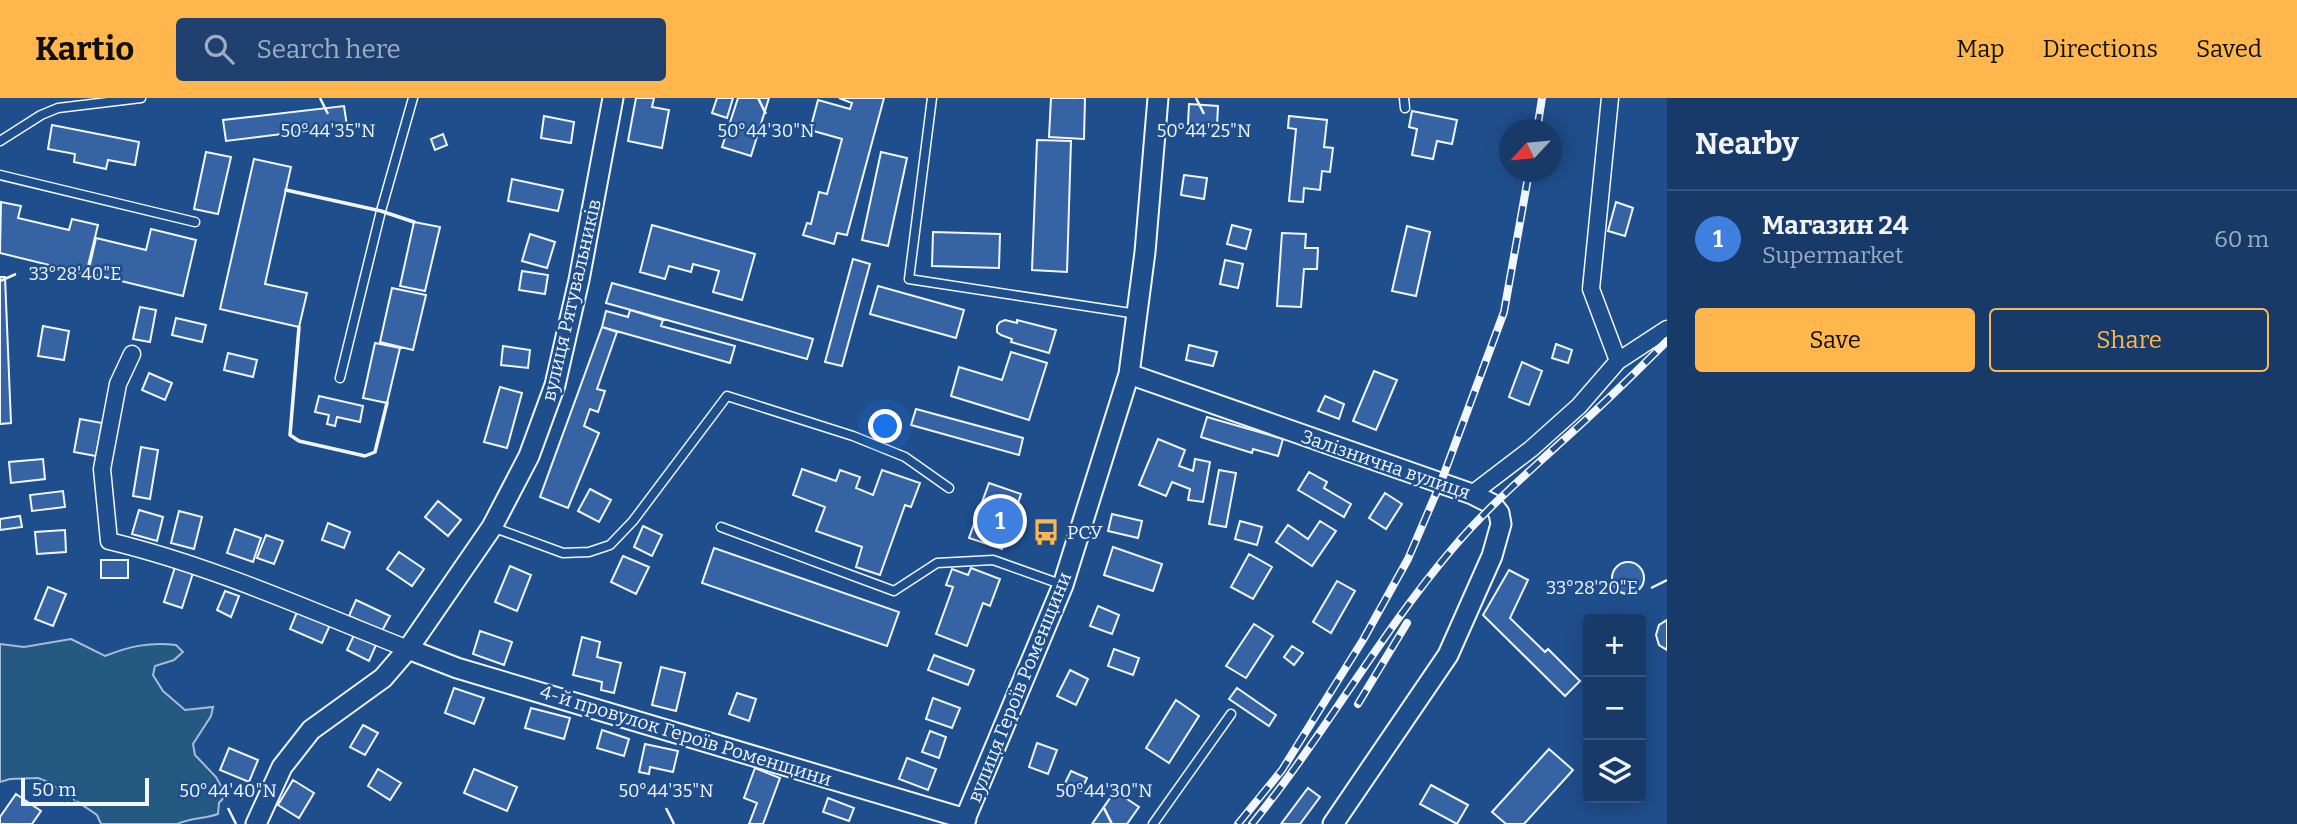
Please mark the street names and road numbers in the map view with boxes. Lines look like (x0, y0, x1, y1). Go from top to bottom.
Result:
street label: вулиця Рятувальників (537, 197, 606, 403)
street label: Залізнична вулиця (1298, 425, 1473, 504)
street label: вулиця Героїв Роменщини (963, 569, 1076, 806)
street label: 4-й провулок Героїв Роменщини (537, 680, 834, 791)

